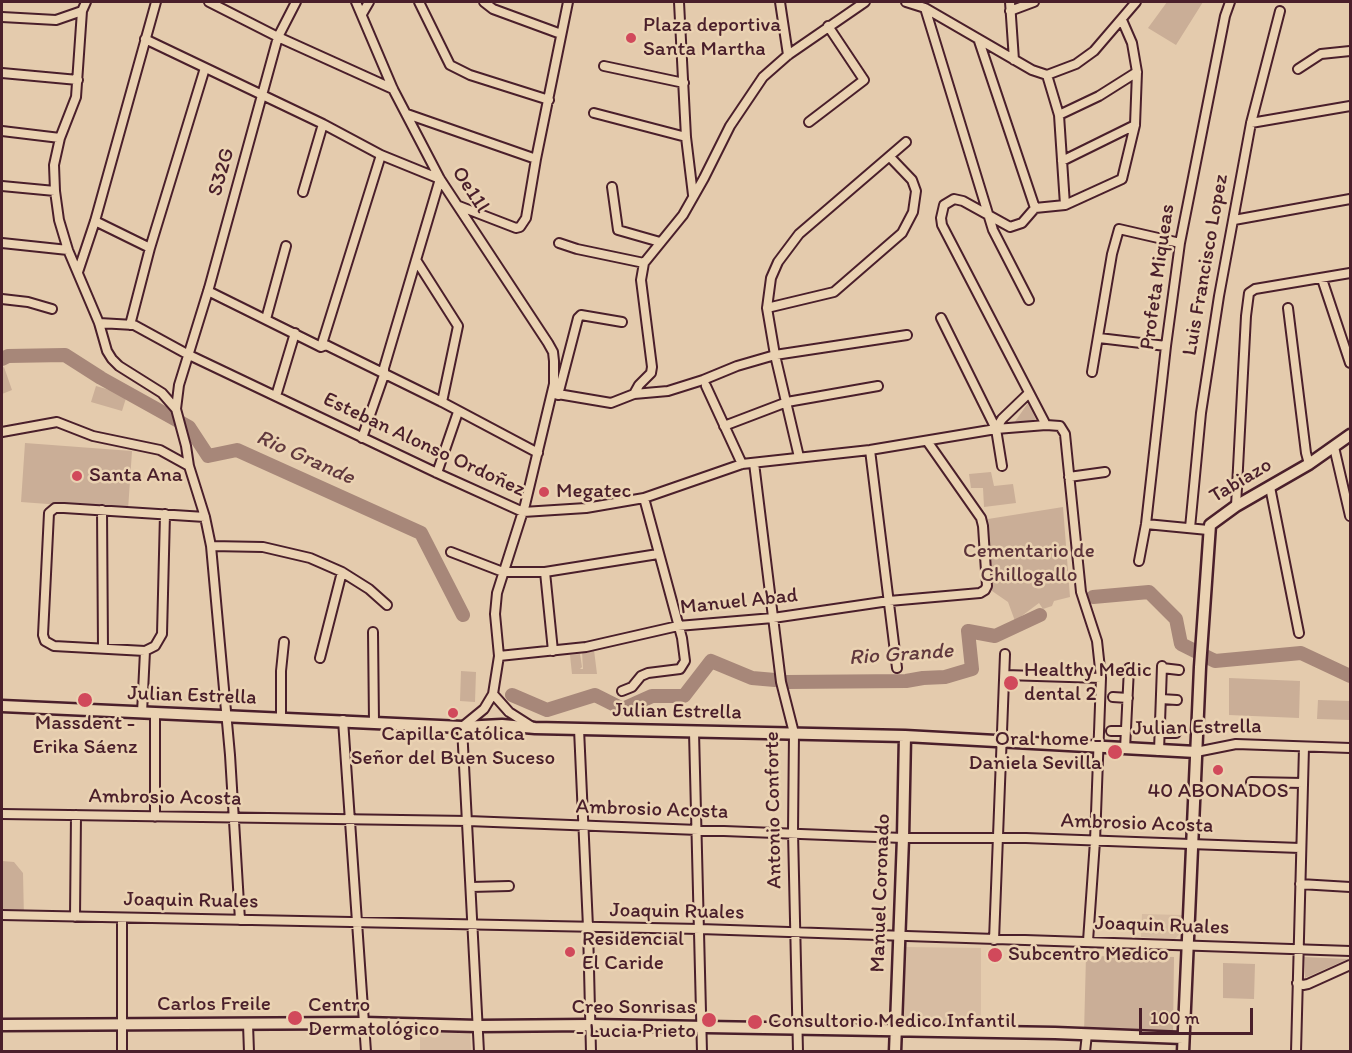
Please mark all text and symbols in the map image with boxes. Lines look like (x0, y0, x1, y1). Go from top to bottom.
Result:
place label: Plaza deportiva Santa Martha (643, 13, 781, 63)
marker: Plaza deportiva Santa Martha (624, 31, 638, 45)
street label: S32G (203, 145, 241, 199)
street label: Oe11l (446, 162, 494, 218)
street label: Luis Francisco Lopez (1178, 172, 1234, 358)
street label: Profeta Miqueas (1135, 202, 1181, 352)
street label: Esteban Alonso Ordoñez (319, 387, 529, 503)
water label: Rio Grande (252, 425, 358, 491)
street label: Tabiazo (1205, 453, 1277, 509)
place label: Santa Ana (89, 463, 183, 489)
marker: Santa Ana (70, 469, 84, 483)
place label: Megatec (556, 479, 631, 505)
marker: Megatec (537, 485, 551, 499)
park label: Cementario de Chillogallo (963, 539, 1095, 589)
street label: Manuel Abad (679, 583, 799, 621)
water label: Rio Grande (848, 638, 954, 672)
place label: Healthy Medic dental 2 (1024, 658, 1151, 708)
marker: Healthy Medic dental 2 (1002, 674, 1020, 692)
street label: Julian Estrella (127, 681, 257, 711)
marker: Massdent - Erika Sáenz (76, 691, 94, 709)
street label: Julian Estrella (612, 698, 742, 726)
marker: Capilla Católica Señor del Buen Suceso (446, 706, 460, 720)
place label: Massdent - Erika Sáenz (32, 711, 138, 761)
street label: Julian Estrella (1132, 714, 1262, 742)
place label: Capilla Católica Señor del Buen Suceso (351, 722, 555, 772)
place label: Oral home - Daniela Sevilla (968, 727, 1102, 777)
street label: Antonio Conforte (760, 731, 788, 889)
marker: Oral home - Daniela Sevilla (1106, 743, 1124, 761)
marker: 40 ABONADOS (1211, 763, 1225, 777)
place label: 40 ABONADOS (1148, 779, 1288, 805)
street label: Ambrosio Acosta (88, 784, 242, 812)
street label: Ambrosio Acosta (575, 795, 729, 825)
street label: Ambrosio Acosta (1060, 809, 1214, 839)
street label: Manuel Coronado (866, 813, 896, 973)
street label: Joaquin Ruales (123, 887, 259, 915)
street label: Joaquin Ruales (609, 898, 745, 926)
street label: Joaquin Ruales (1094, 911, 1230, 941)
place label: Residencial El Caride (582, 927, 684, 977)
place label: Subcentro Medico (1008, 942, 1169, 968)
marker: Residencial El Caride (563, 945, 577, 959)
marker: Subcentro Medico (986, 946, 1004, 964)
street label: Carlos Freile (157, 992, 271, 1018)
place label: Centro Dermatológico (308, 993, 439, 1043)
place label: Creo Sonrisas - Lucia Prieto (572, 995, 696, 1045)
scale bar (1142, 996, 1256, 1034)
text: 100 m (1150, 1007, 1200, 1029)
marker: Centro Dermatológico (286, 1009, 304, 1027)
place label: Consultorio Medico Infantil (768, 1009, 1016, 1035)
marker: Creo Sonrisas - Lucia Prieto (700, 1011, 718, 1029)
marker: Consultorio Medico Infantil (746, 1013, 764, 1031)

